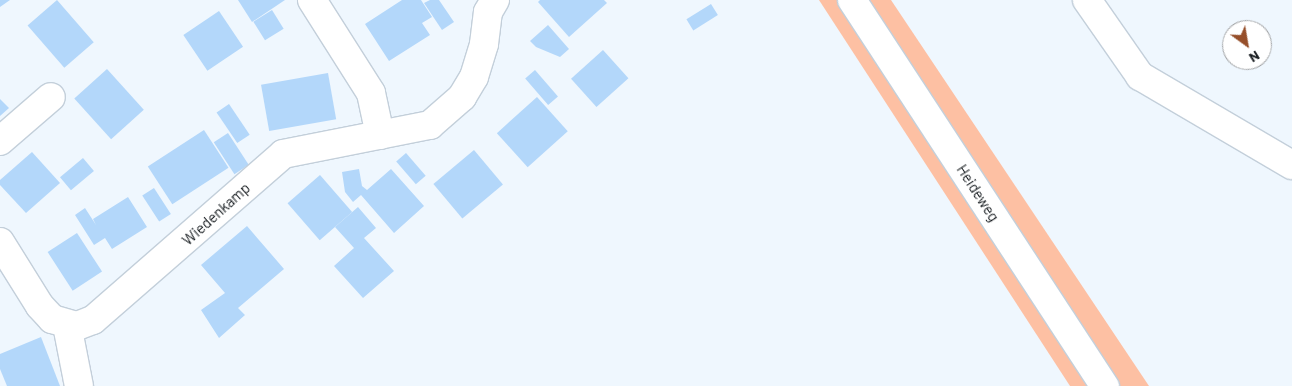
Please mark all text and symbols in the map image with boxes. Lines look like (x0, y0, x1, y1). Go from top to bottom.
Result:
north arrow (1222, 20, 1272, 70)
text: N (1246, 48, 1263, 67)
street label: Heideweg (953, 161, 1003, 225)
street label: Wiedenkamp (178, 179, 254, 249)

